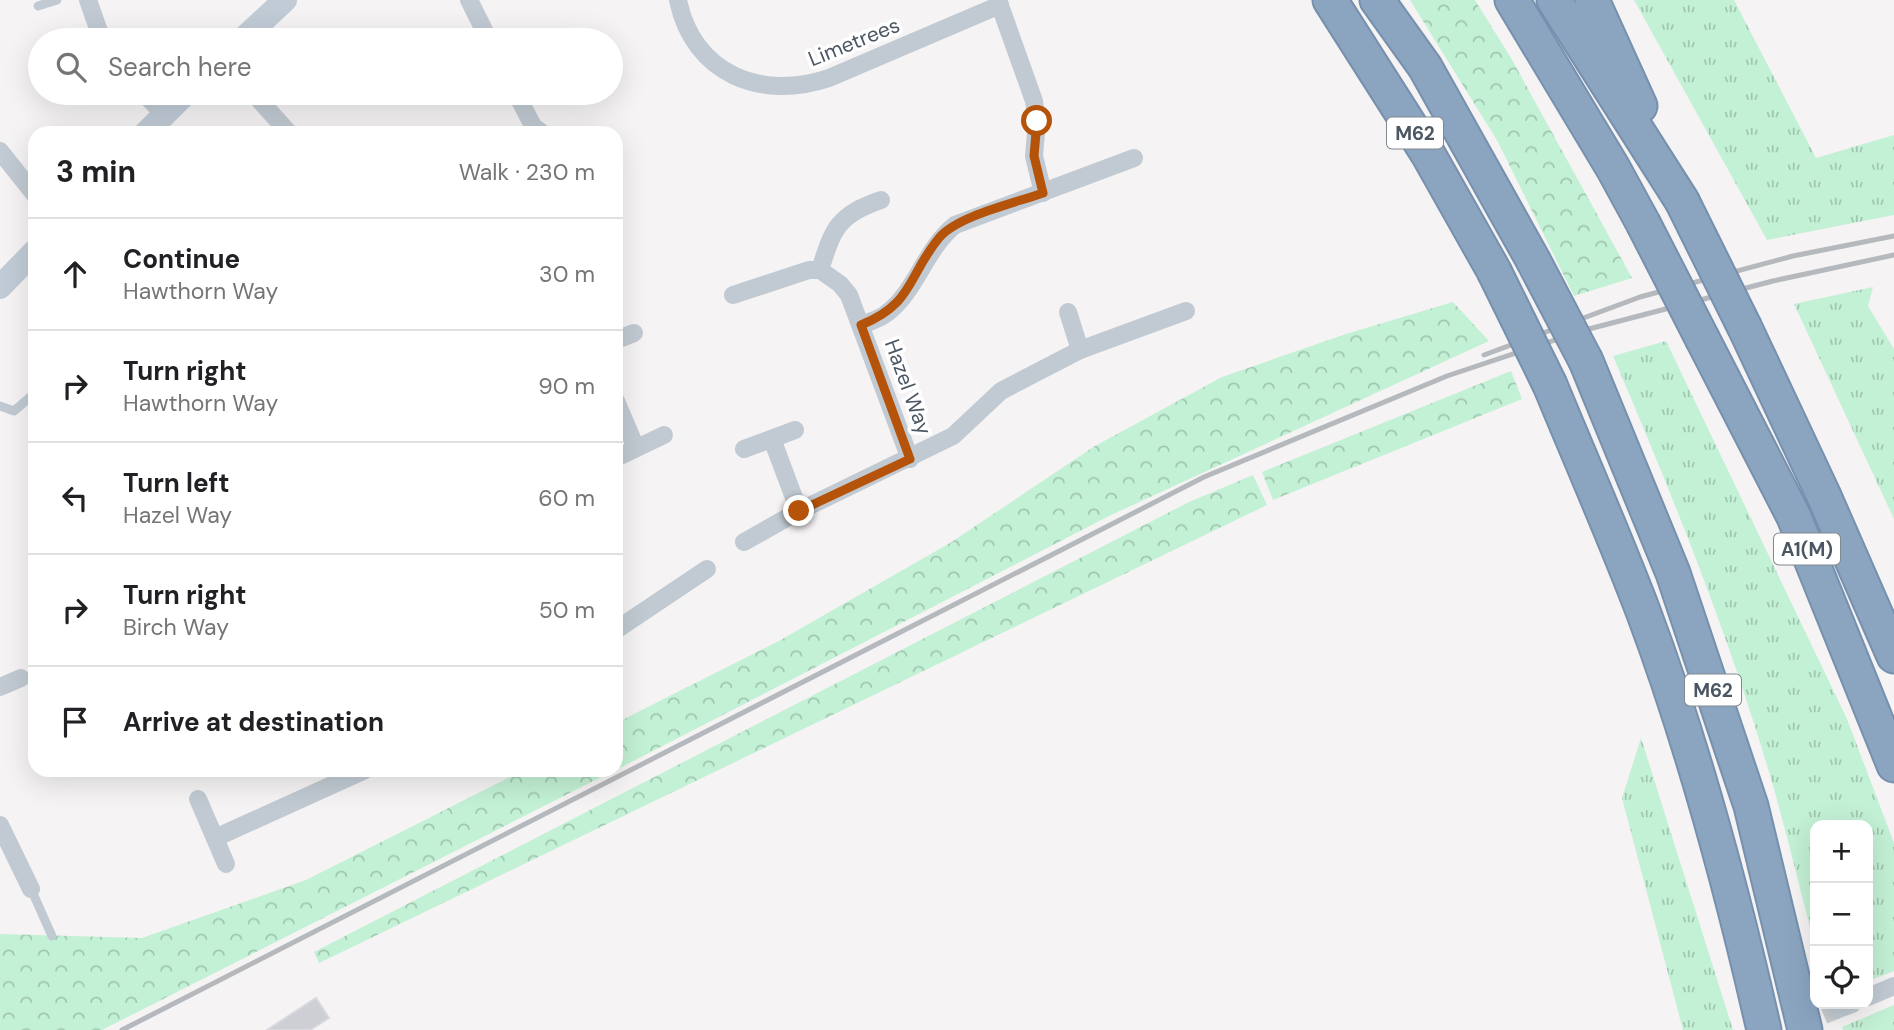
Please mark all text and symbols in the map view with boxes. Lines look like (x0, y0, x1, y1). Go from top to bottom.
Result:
street label: Limetrees (804, 11, 904, 73)
search box (28, 28, 623, 105)
icon: search (52, 48, 90, 86)
text: Search here (108, 50, 251, 84)
route start (1021, 105, 1052, 136)
road number: M62 (1387, 118, 1443, 148)
text: 3 min (56, 152, 136, 191)
text: Walk · 230 m (459, 157, 595, 187)
text: Continue (123, 242, 240, 276)
icon: ahead (56, 255, 94, 293)
text: 30 m (539, 259, 595, 289)
text: Hawthorn Way (123, 276, 278, 306)
street label: Hazel Way (878, 335, 938, 439)
text: Turn right (123, 354, 247, 388)
icon: right (56, 367, 94, 405)
text: 90 m (538, 371, 595, 401)
text: Hawthorn Way (123, 388, 278, 418)
text: Turn left (123, 466, 230, 500)
icon: left (56, 479, 94, 517)
text: 60 m (538, 483, 595, 513)
route end (783, 495, 814, 526)
text: Hazel Way (123, 500, 232, 530)
road number: A1(M) (1774, 534, 1840, 564)
text: Turn right (123, 578, 247, 612)
icon: right (56, 591, 94, 629)
text: 50 m (539, 595, 595, 625)
text: Birch Way (123, 612, 229, 642)
road number: M62 (1685, 674, 1741, 706)
icon: arrive (56, 703, 94, 741)
text: Arrive at destination (123, 705, 384, 739)
map controls (1810, 820, 1873, 1009)
button: + (1810, 820, 1873, 883)
button: − (1810, 883, 1873, 946)
button: locate (1810, 946, 1873, 1009)

